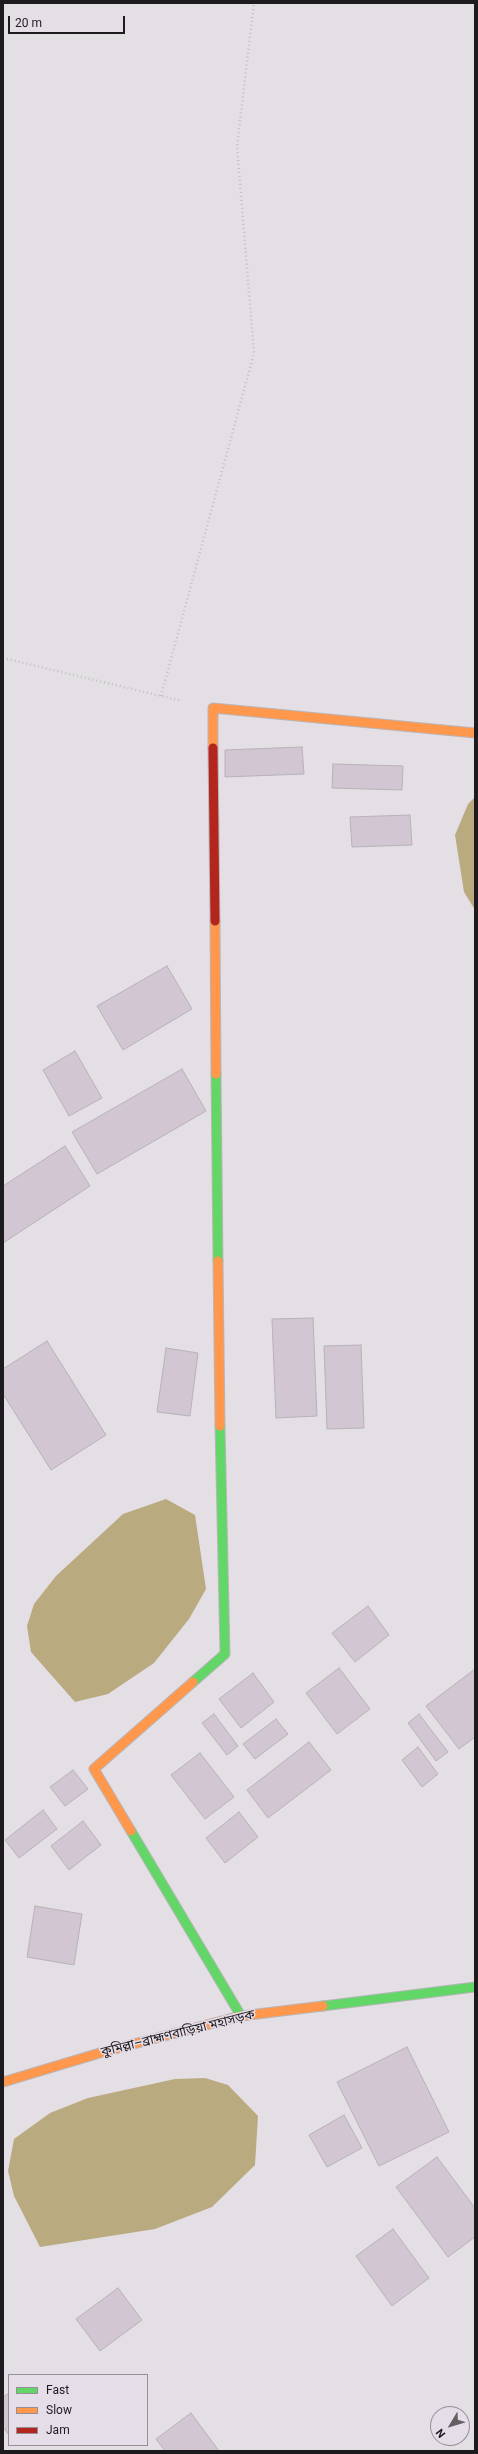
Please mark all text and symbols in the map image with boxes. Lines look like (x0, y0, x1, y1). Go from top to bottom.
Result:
scale bar (10, 8, 127, 34)
text: 20 m (15, 16, 42, 30)
street label: কুমিল্লা–ব্রাহ্মণবাড়িয়া মহাসড়ক (100, 2007, 256, 2061)
legend (8, 2374, 148, 2446)
text: Fast (46, 2383, 69, 2397)
text: Slow (46, 2403, 72, 2417)
north arrow (430, 2406, 470, 2446)
text: Jam (46, 2423, 70, 2437)
text: N (433, 2426, 448, 2440)

